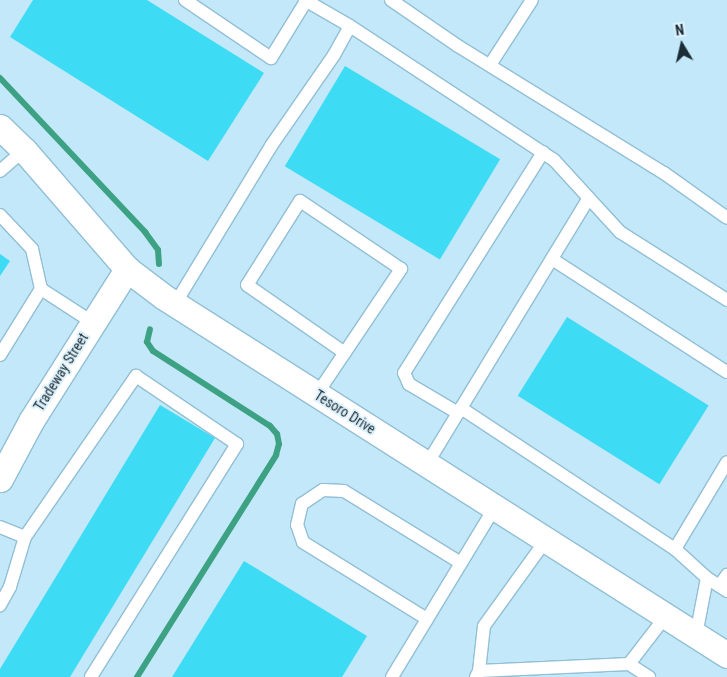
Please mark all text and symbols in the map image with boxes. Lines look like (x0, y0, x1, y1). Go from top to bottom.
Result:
north arrow (657, 20, 707, 70)
text: N (674, 22, 685, 39)
street label: Tradeway Street (30, 330, 92, 414)
street label: Tesoro Drive (311, 387, 379, 437)

